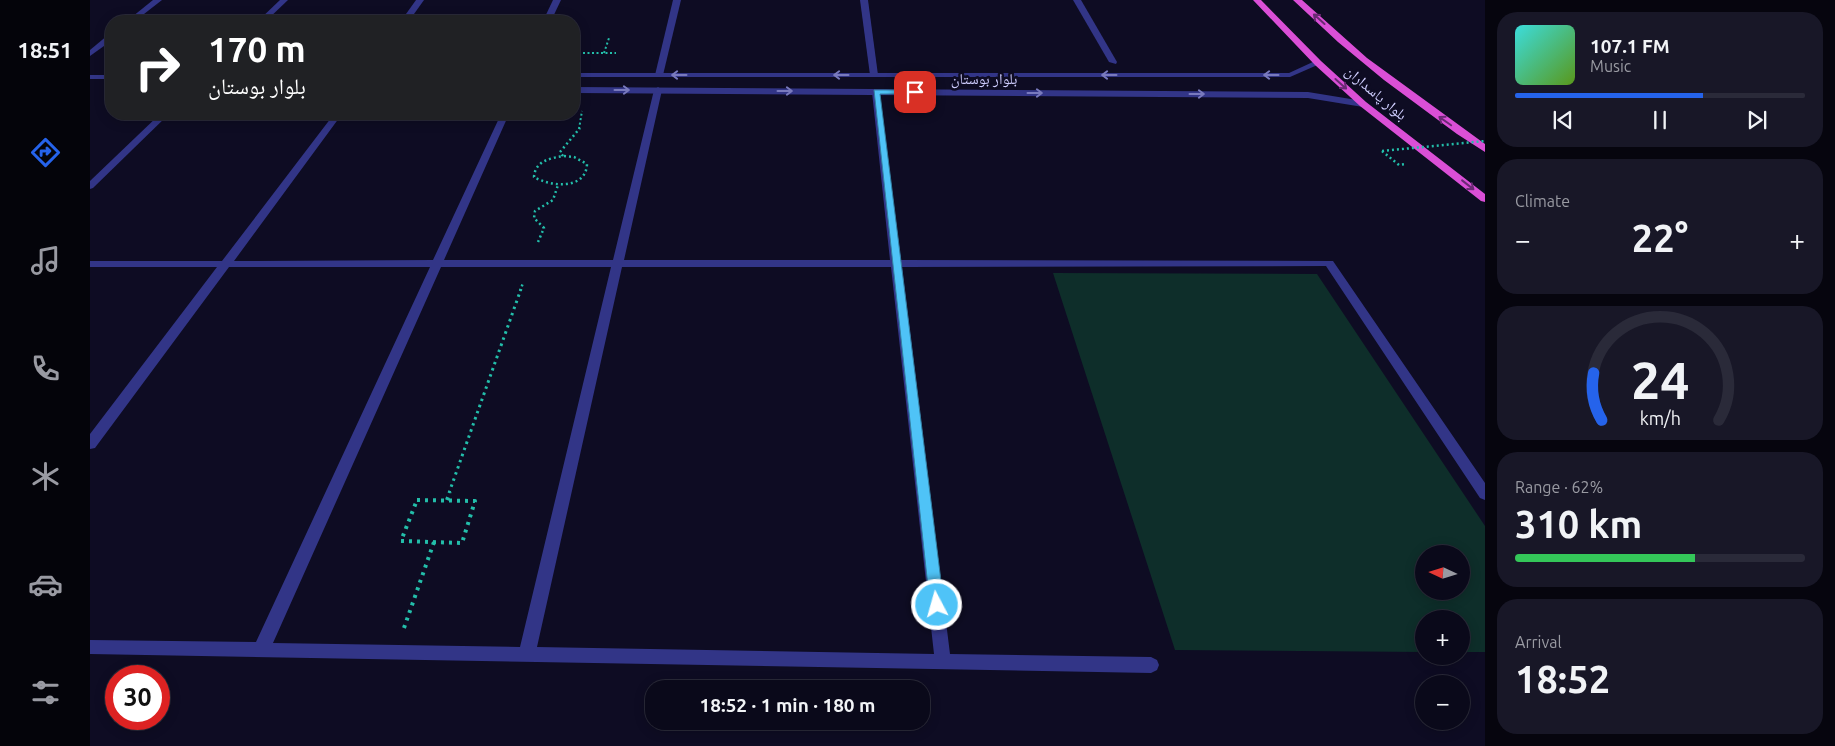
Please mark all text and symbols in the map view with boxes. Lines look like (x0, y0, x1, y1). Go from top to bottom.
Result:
one-way arrow (1312, 14, 1325, 25)
text: 170 m (208, 29, 306, 69)
icon: right (125, 35, 190, 100)
text: 107.1 FM (1590, 35, 1670, 57)
text: 18:51 (17, 37, 73, 62)
text: Music (1590, 57, 1631, 75)
street label: بلوار پاسداران (1341, 62, 1411, 125)
one-way arrow (671, 70, 688, 80)
one-way arrow (834, 70, 850, 80)
street label: بلوار بوستان (951, 70, 1017, 89)
one-way arrow (1101, 70, 1118, 80)
one-way arrow (1264, 70, 1280, 80)
pin (894, 71, 936, 113)
text: بلوار بوستان (208, 73, 306, 98)
icon: arrive (901, 78, 929, 106)
one-way arrow (1334, 78, 1347, 90)
one-way arrow (614, 85, 630, 95)
one-way arrow (776, 86, 793, 96)
one-way arrow (1026, 88, 1043, 98)
one-way arrow (1189, 89, 1205, 99)
icon: previous (1549, 106, 1577, 134)
icon: pause (1646, 106, 1674, 134)
icon: next (1743, 106, 1771, 134)
one-way arrow (1438, 116, 1452, 126)
icon: directions (28, 135, 63, 170)
one-way arrow (1461, 180, 1474, 191)
text: Climate (1515, 192, 1570, 210)
text: 22° (1632, 217, 1688, 259)
text: − (1515, 224, 1531, 255)
text: + (1789, 224, 1805, 255)
icon: music (28, 243, 63, 278)
icon: phone (28, 351, 63, 386)
text: 24 (1631, 351, 1689, 409)
text: km/h (1639, 408, 1681, 428)
icon: climate (28, 459, 63, 494)
text: Range · 62% (1515, 478, 1603, 496)
text: 310 km (1515, 503, 1642, 545)
north arrow (1415, 545, 1470, 600)
map controls (1415, 545, 1470, 730)
icon: car (28, 567, 63, 602)
position arrow (910, 578, 962, 630)
button: + (1415, 610, 1470, 665)
text: Arrival (1515, 633, 1562, 651)
text: 18:52 (1515, 658, 1610, 700)
speed limit sign: 30 (105, 665, 170, 730)
icon: filters (28, 675, 63, 710)
button: − (1415, 675, 1470, 730)
text: 18:52 · 1 min · 180 m (700, 694, 875, 716)

